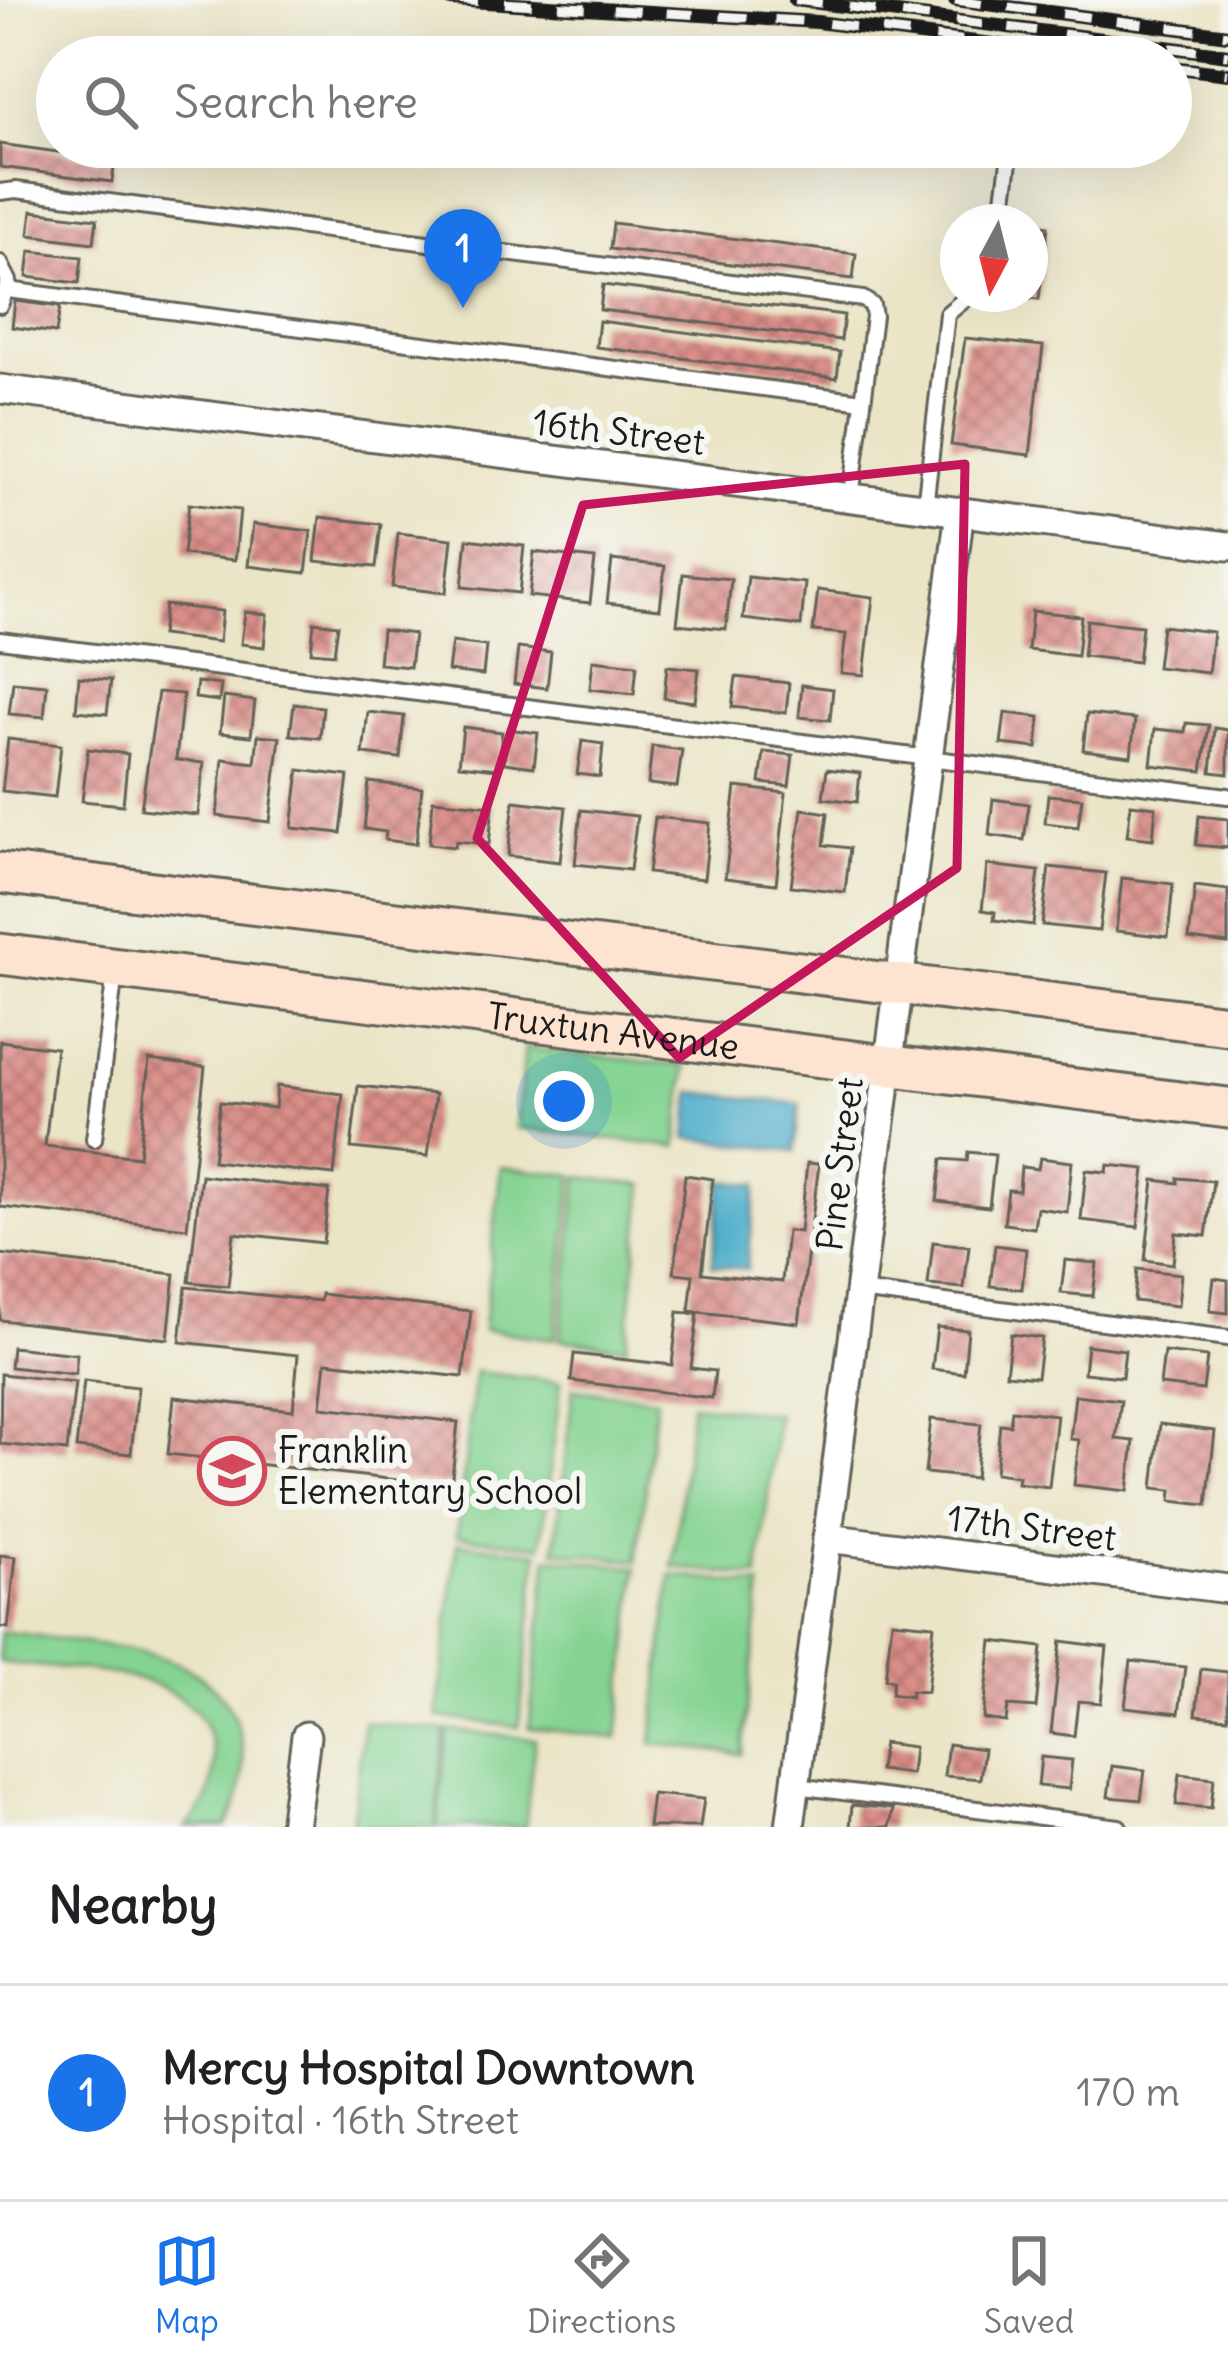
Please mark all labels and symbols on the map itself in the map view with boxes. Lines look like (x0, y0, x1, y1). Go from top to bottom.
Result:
north arrow (940, 204, 1048, 312)
pin: 1 (424, 209, 502, 308)
street label: 16th Street (531, 399, 707, 465)
street label: Truxtun Avenue (485, 993, 742, 1069)
your location (534, 1071, 594, 1131)
street label: Pine Street (807, 1075, 873, 1253)
place label: Franklin Elementary School (278, 1428, 582, 1514)
school or university icon: Franklin Elementary School (197, 1436, 267, 1506)
street label: 17th Street (945, 1495, 1119, 1561)

